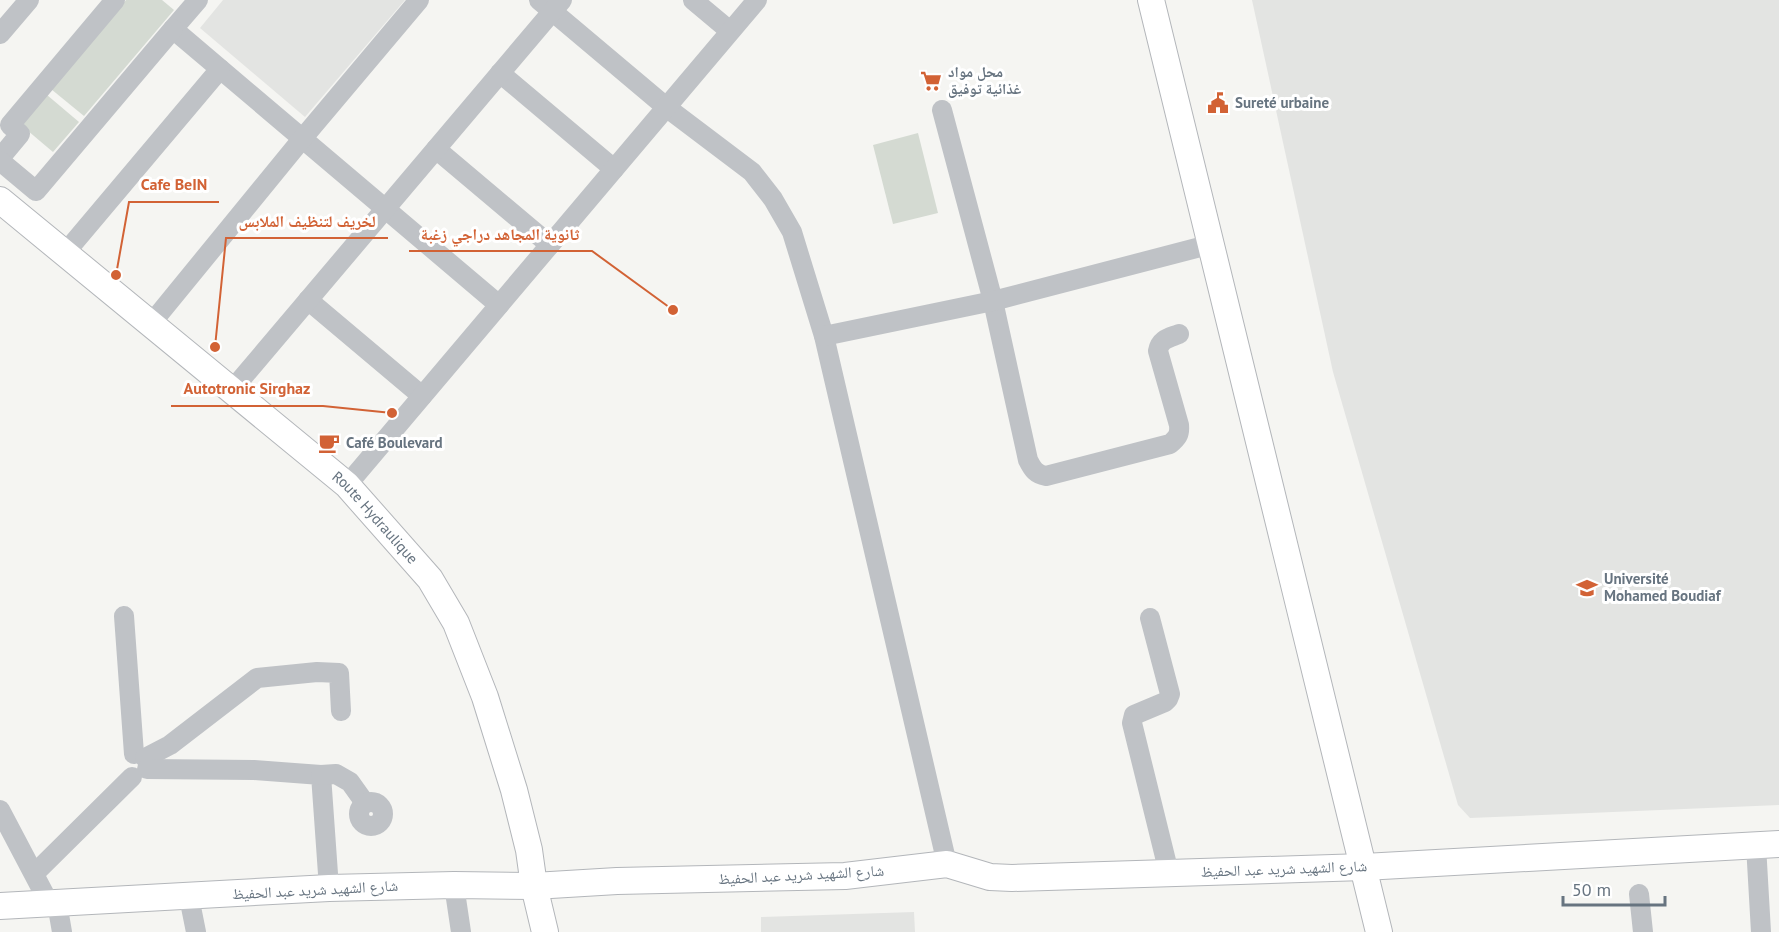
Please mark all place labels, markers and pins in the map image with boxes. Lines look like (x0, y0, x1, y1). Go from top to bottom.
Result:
place label: محل مواد غذائية توفيق (948, 62, 1022, 98)
supermarket icon: محل مواد غذائية توفيق (919, 69, 943, 93)
public building icon: Sureté urbaine (1206, 91, 1230, 115)
place label: Sureté urbaine (1235, 93, 1330, 112)
callout: Cafe BeIN (129, 168, 219, 202)
callout: لخريف لتنظيف الملابس (226, 204, 388, 238)
callout: ثانوية المجاهد دراجي زغبة (409, 217, 592, 251)
callout: Autotronic Sirghaz (171, 372, 323, 406)
cafe icon: Café Boulevard (317, 431, 341, 455)
place label: Café Boulevard (346, 433, 443, 452)
place label: Université Mohamed Boudiaf (1604, 569, 1722, 605)
school or university icon: Université Mohamed Boudiaf (1575, 576, 1599, 600)

